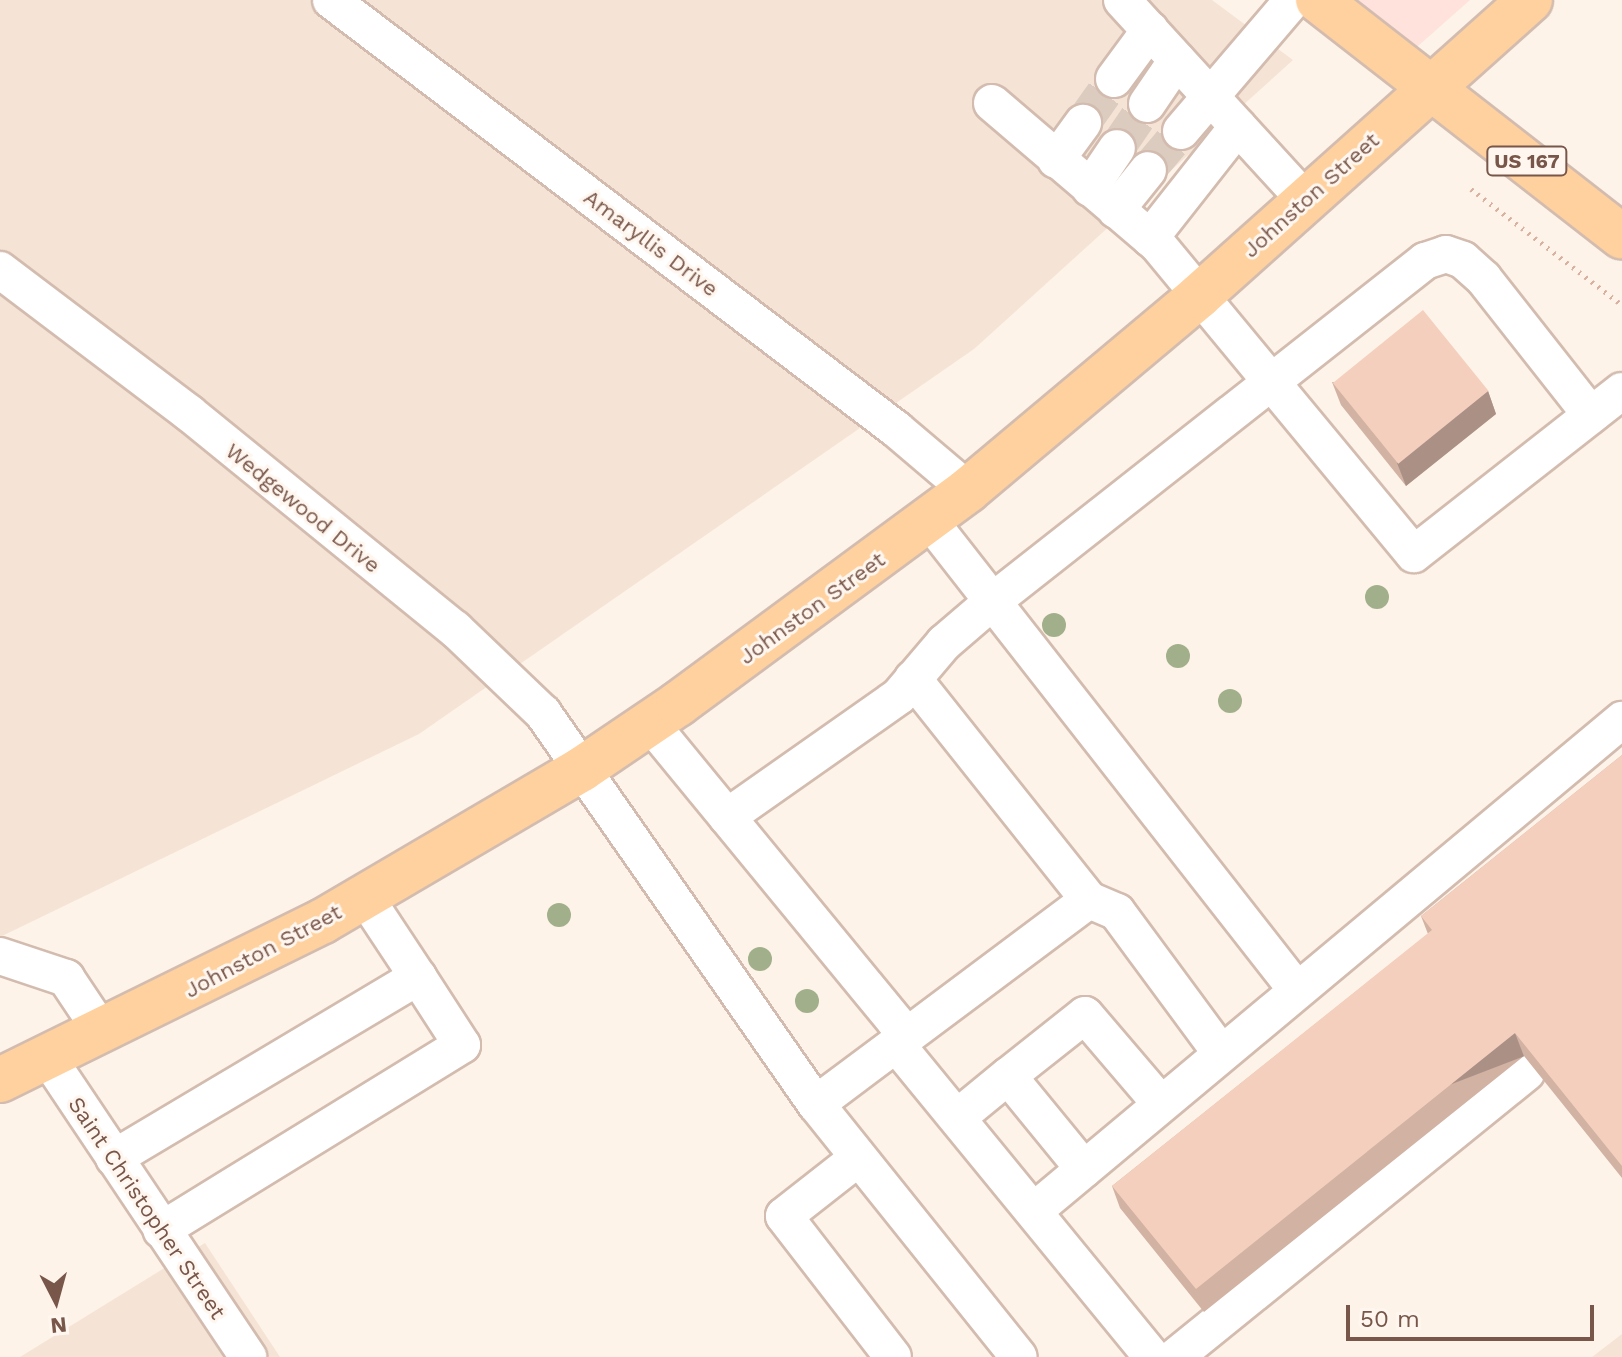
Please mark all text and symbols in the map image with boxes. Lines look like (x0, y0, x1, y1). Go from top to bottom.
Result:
street label: Johnston Street (1237, 127, 1385, 263)
road number: US 167 (1485, 145, 1569, 177)
street label: Amaryllis Drive (579, 184, 723, 302)
street label: Wedgewood Drive (220, 437, 386, 579)
street label: Johnston Street (734, 546, 890, 670)
street label: Johnston Street (180, 898, 346, 1004)
street label: Saint Christopher Street (63, 1092, 231, 1324)
north arrow (16, 1261, 96, 1341)
scale bar (1350, 1289, 1598, 1339)
text: 50 m (1360, 1305, 1420, 1333)
text: N (49, 1312, 68, 1339)

